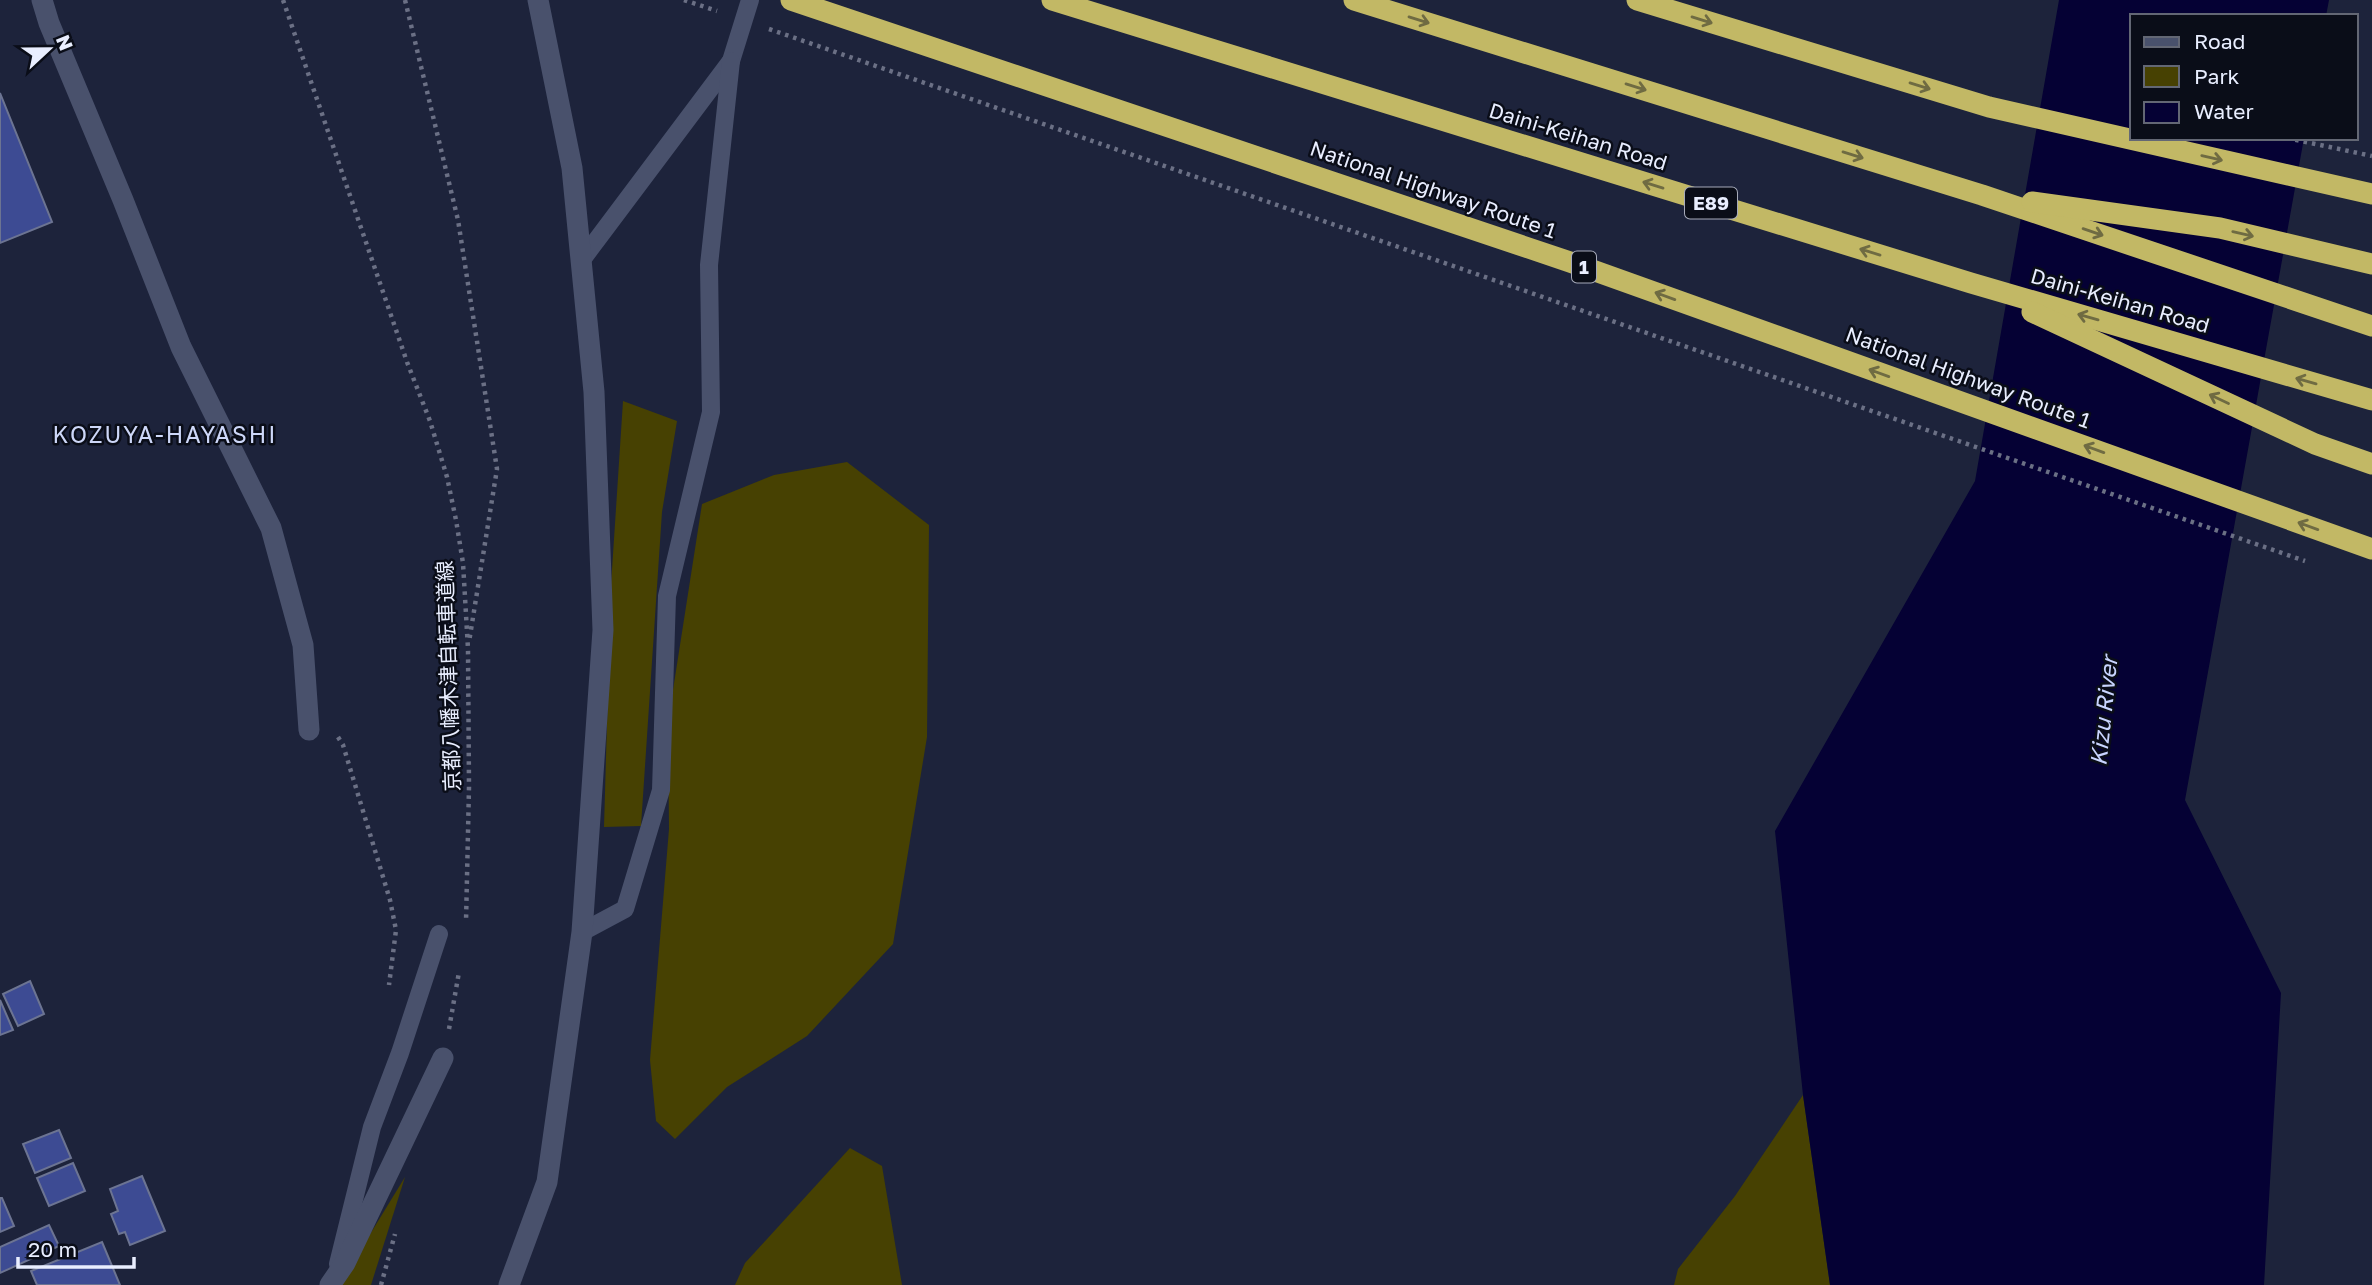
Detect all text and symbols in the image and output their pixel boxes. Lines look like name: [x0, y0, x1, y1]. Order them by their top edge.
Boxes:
north arrow: [14, 14, 84, 84]
one-way arrow: [1408, 14, 1430, 27]
one-way arrow: [1691, 14, 1713, 27]
legend: [2130, 14, 2358, 140]
text: Road: [2194, 28, 2245, 54]
text: N: [52, 31, 79, 53]
text: Park: [2194, 63, 2240, 89]
one-way arrow: [1625, 81, 1647, 94]
one-way arrow: [1908, 81, 1930, 94]
street label: Daini-Keihan Road: [1486, 97, 1671, 176]
text: Water: [2194, 98, 2254, 124]
street label: National Highway Route 1: [1307, 135, 1560, 243]
one-way arrow: [1842, 150, 1864, 162]
one-way arrow: [2200, 151, 2223, 165]
one-way arrow: [1642, 178, 1664, 191]
road number: E89: [1685, 188, 1737, 218]
one-way arrow: [2082, 227, 2104, 240]
one-way arrow: [2231, 227, 2254, 241]
one-way arrow: [1860, 245, 1882, 257]
road number: 1: [1572, 252, 1596, 282]
street label: Daini-Keihan Road: [2028, 262, 2213, 338]
one-way arrow: [1655, 289, 1677, 301]
one-way arrow: [2077, 310, 2099, 323]
street label: National Highway Route 1: [1842, 321, 2094, 434]
one-way arrow: [1869, 366, 1891, 378]
one-way arrow: [2296, 374, 2318, 387]
one-way arrow: [2209, 392, 2230, 405]
district label: KOZUYA-HAYASHI: [53, 420, 277, 448]
one-way arrow: [2083, 442, 2105, 455]
one-way arrow: [2297, 519, 2319, 531]
street label: 京都八幡木津自転車道線: [431, 560, 465, 792]
water label: Kizu River: [2083, 652, 2123, 767]
scale bar: [18, 1226, 133, 1270]
text: 20 m: [28, 1236, 77, 1262]

